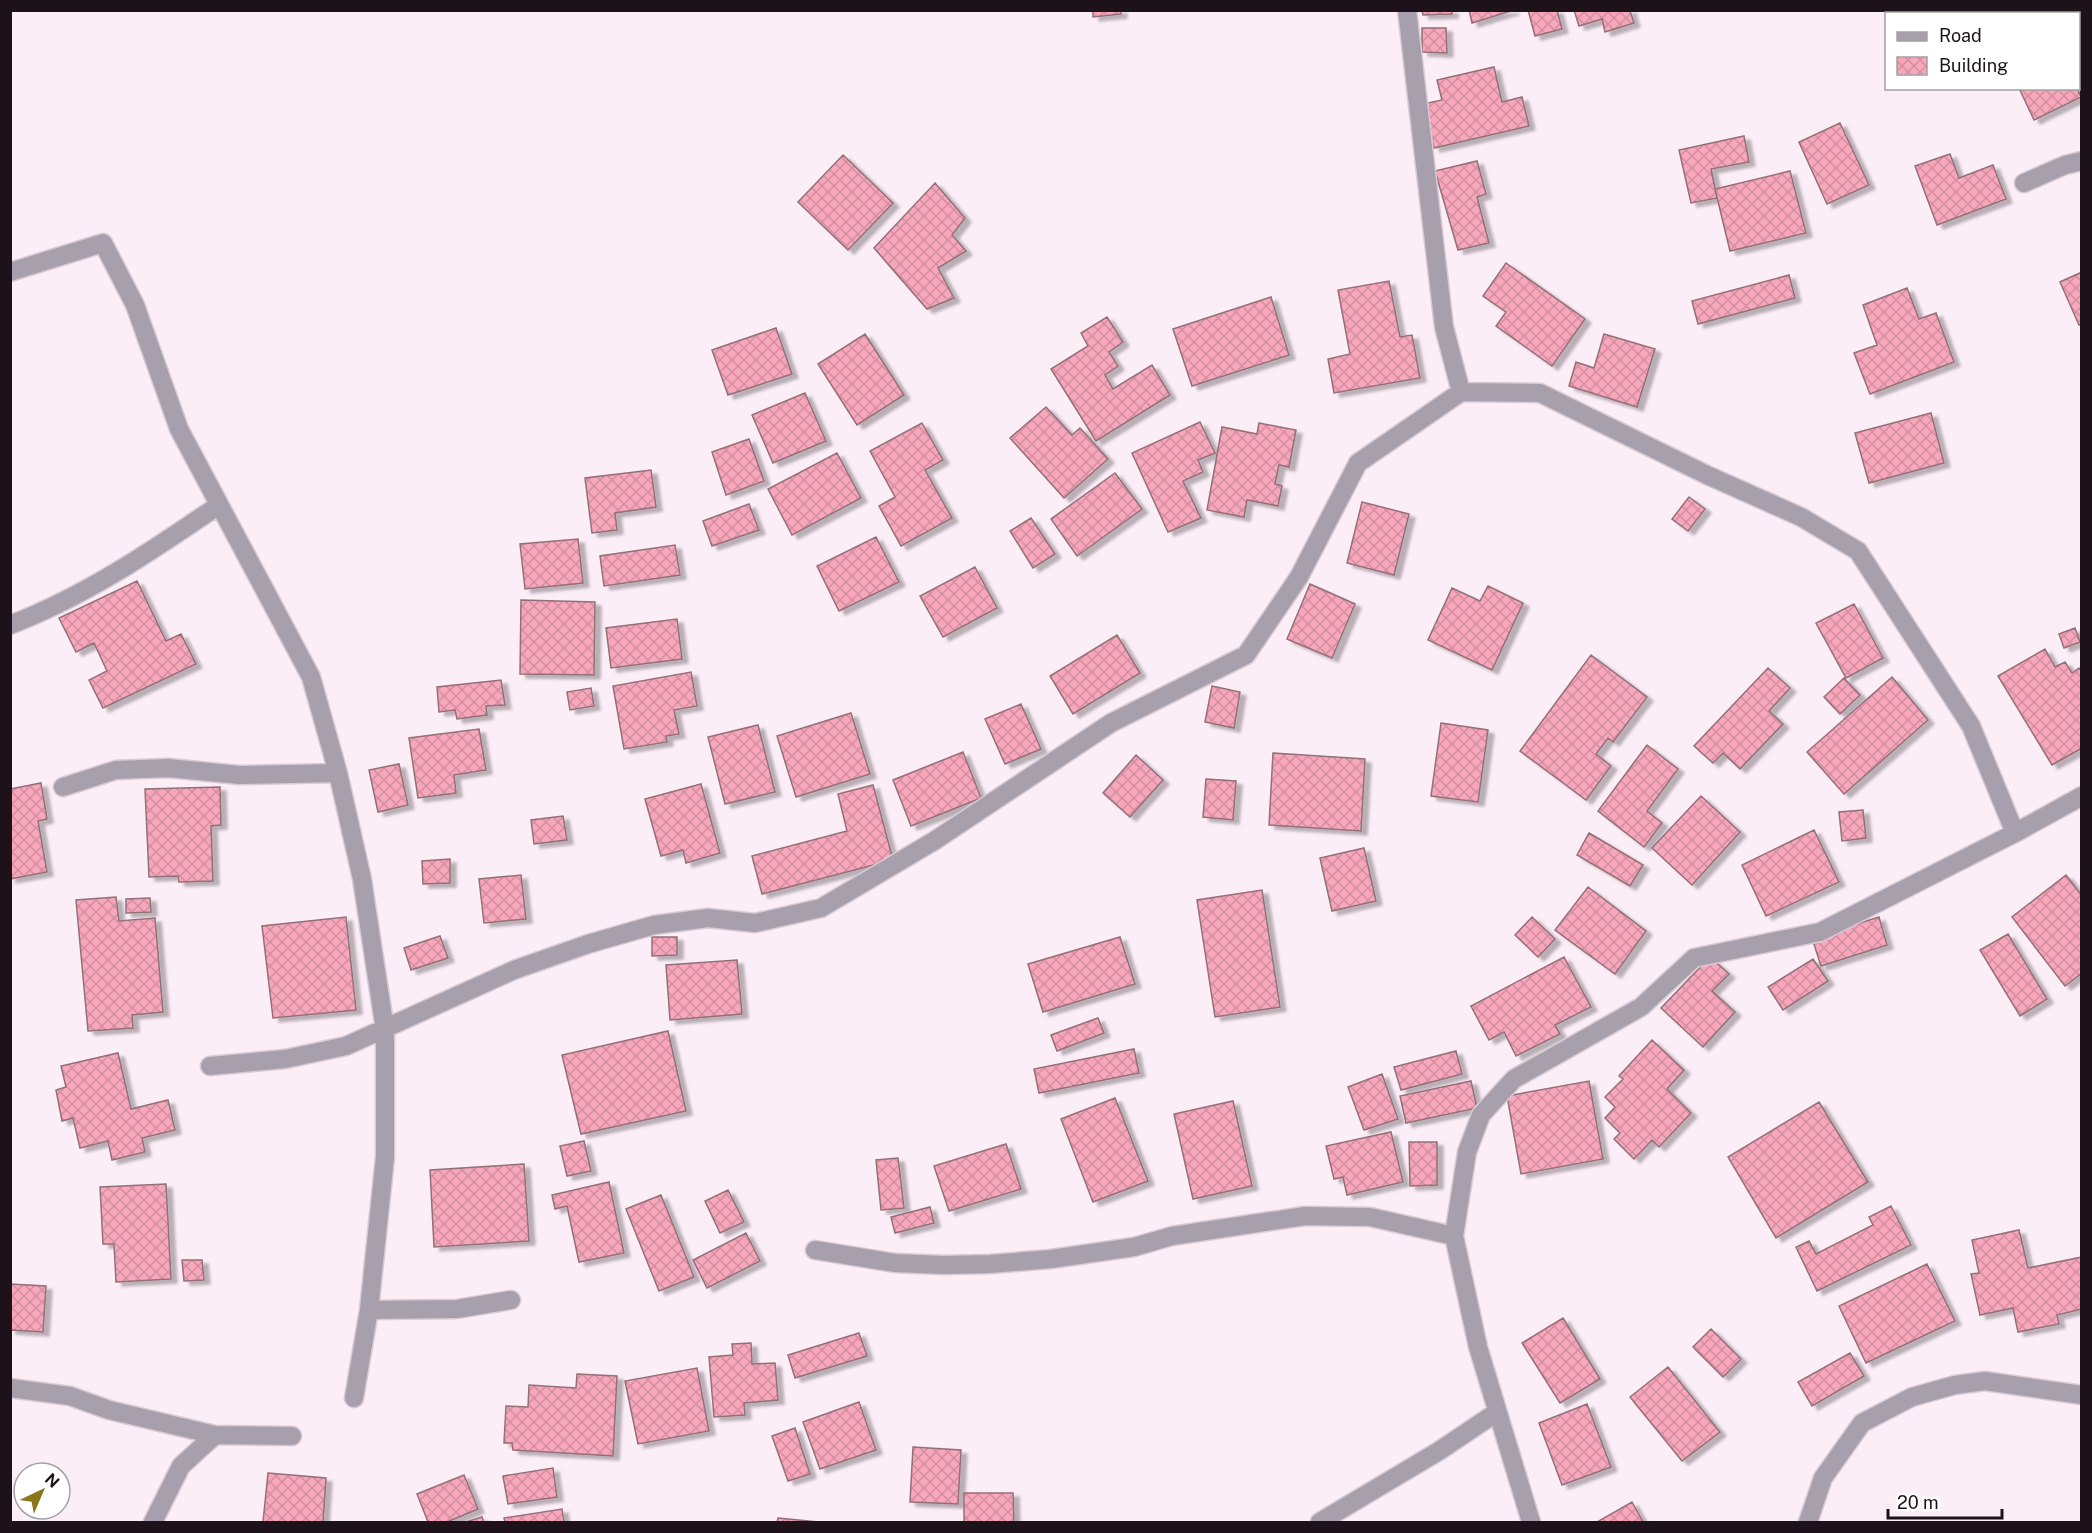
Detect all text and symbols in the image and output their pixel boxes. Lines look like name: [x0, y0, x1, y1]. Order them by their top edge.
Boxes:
legend: [1885, 12, 2080, 90]
text: Road: [1939, 25, 1982, 46]
text: Building: [1939, 55, 2008, 76]
north arrow: [12, 1461, 72, 1521]
text: N: [41, 1469, 63, 1492]
scale bar: [1888, 1482, 2002, 1520]
text: 20 m: [1897, 1492, 1939, 1513]

